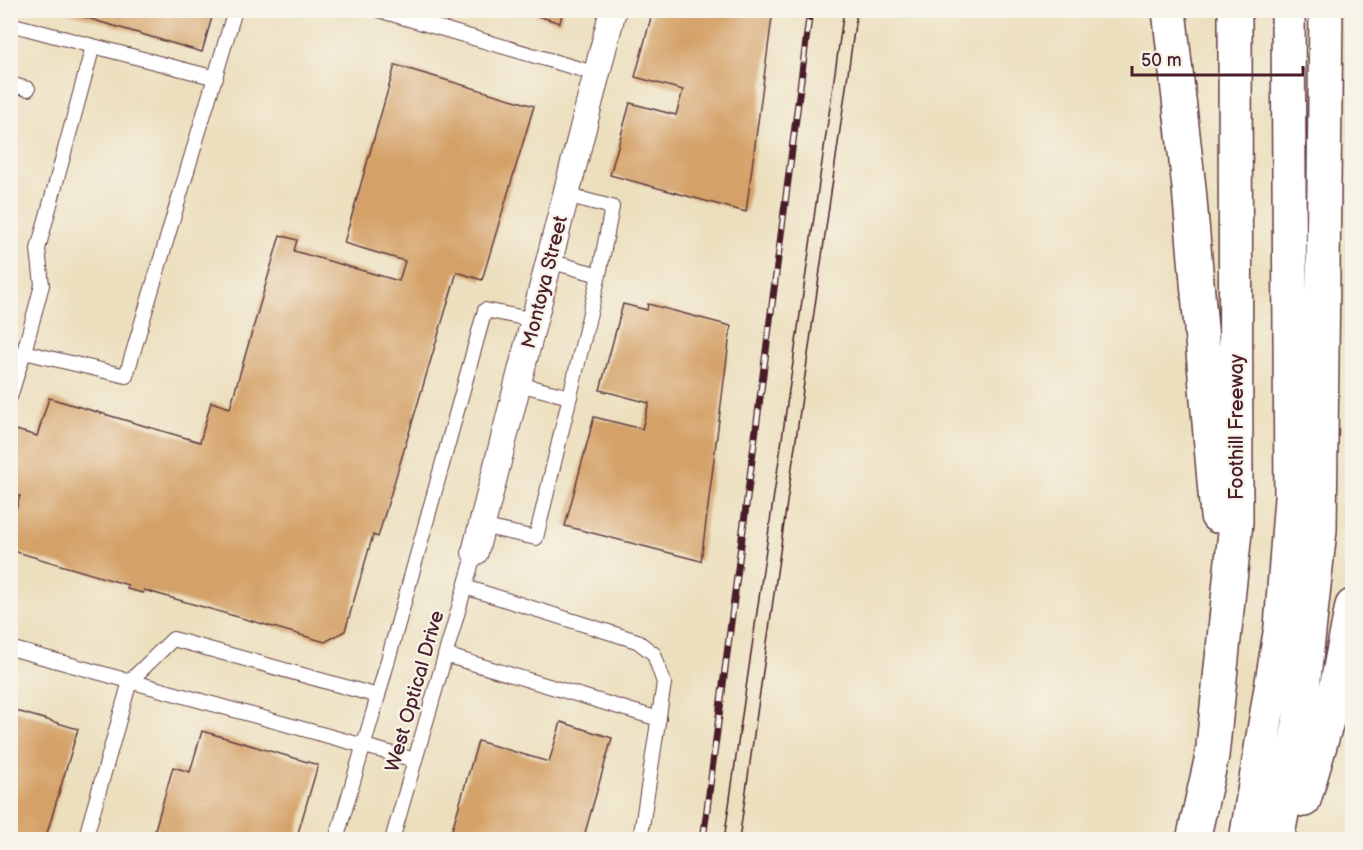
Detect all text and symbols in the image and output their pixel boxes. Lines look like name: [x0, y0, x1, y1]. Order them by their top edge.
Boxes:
scale bar: [1132, 39, 1303, 77]
text: 50 m: [1141, 50, 1182, 71]
street label: Montoya Street: [517, 213, 573, 351]
street label: Foothill Freeway: [1225, 354, 1249, 500]
street label: West Optical Drive: [380, 608, 450, 775]

